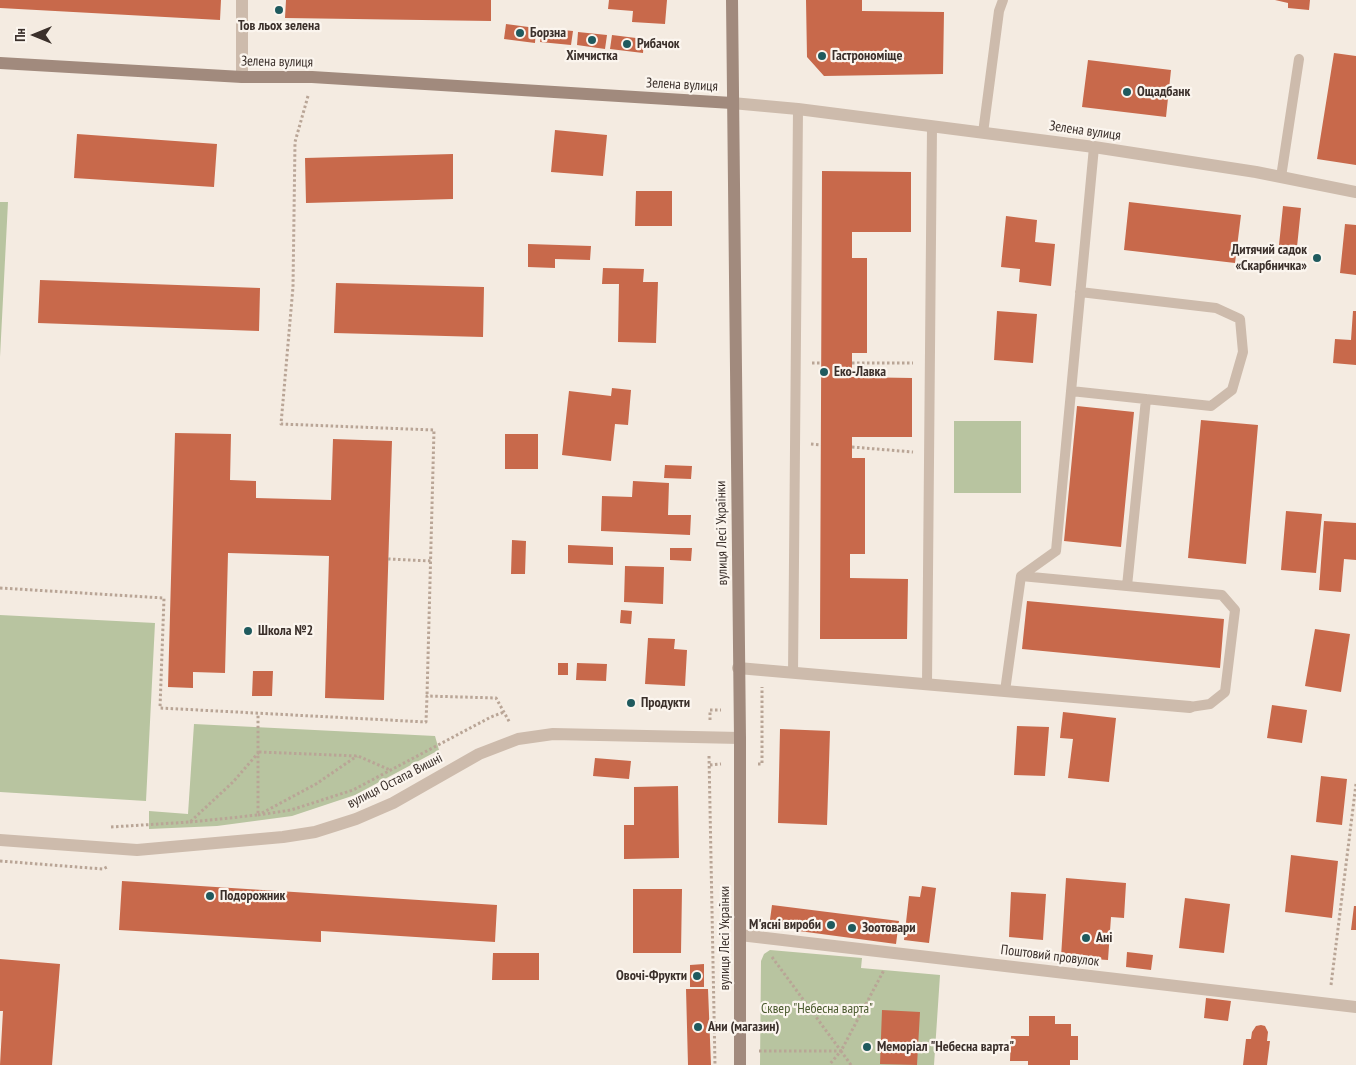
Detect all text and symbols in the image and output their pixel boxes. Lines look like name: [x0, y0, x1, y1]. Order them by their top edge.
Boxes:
marker: Тов льох зелена: [273, 4, 285, 16]
north arrow: [10, 10, 60, 60]
place label: Тов льох зелена: [238, 18, 320, 34]
place label: Борзна: [530, 25, 566, 41]
marker: Борзна: [514, 27, 526, 39]
text: Пн: [11, 28, 29, 42]
marker: Хімчистка: [586, 34, 598, 46]
place label: Рибачок: [637, 36, 680, 52]
marker: Рибачок: [621, 38, 633, 50]
place label: Хімчистка: [566, 48, 618, 64]
place label: Гастрономіще: [832, 48, 902, 64]
marker: Гастрономіще: [816, 50, 828, 62]
street label: Зелена вулиця: [241, 53, 313, 71]
street label: Зелена вулиця: [646, 75, 718, 95]
place label: Ощадбанк: [1137, 84, 1190, 100]
marker: Ощадбанк: [1121, 86, 1133, 98]
street label: Зелена вулиця: [1048, 118, 1122, 144]
place label: Дитячий садок «Скарбничка»: [1231, 242, 1307, 274]
marker: Дитячий садок «Скарбничка»: [1311, 252, 1323, 264]
place label: Еко-Лавка: [834, 364, 886, 380]
marker: Еко-Лавка: [818, 366, 830, 378]
street label: вулиця Лесі Українки: [713, 481, 731, 585]
place label: Школа №2: [258, 623, 313, 639]
marker: Школа №2: [242, 625, 254, 637]
place label: Продукти: [641, 695, 690, 711]
marker: Продукти: [625, 697, 637, 709]
street label: вулиця Остапа Вишні: [345, 750, 445, 812]
street label: вулиця Лесі Українки: [717, 886, 733, 990]
place label: Подорожник: [220, 888, 285, 904]
marker: Подорожник: [204, 890, 216, 902]
place label: М'ясні вироби: [749, 917, 821, 933]
marker: М'ясні вироби: [825, 919, 837, 931]
place label: Зоотовари: [862, 920, 916, 936]
marker: Зоотовари: [846, 922, 858, 934]
place label: Ані: [1096, 930, 1112, 946]
marker: Ані: [1080, 932, 1092, 944]
street label: Поштовий провулок: [1000, 942, 1100, 970]
place label: Овочі-Фрукти: [616, 968, 687, 984]
marker: Овочі-Фрукти: [691, 970, 703, 982]
park label: Сквер "Небесна варта": [761, 1001, 873, 1017]
place label: Ани (магазин): [708, 1019, 779, 1035]
marker: Ани (магазин): [692, 1021, 704, 1033]
place label: Меморіал "Небесна варта": [877, 1039, 1014, 1055]
marker: Меморіал "Небесна варта": [861, 1041, 873, 1053]

